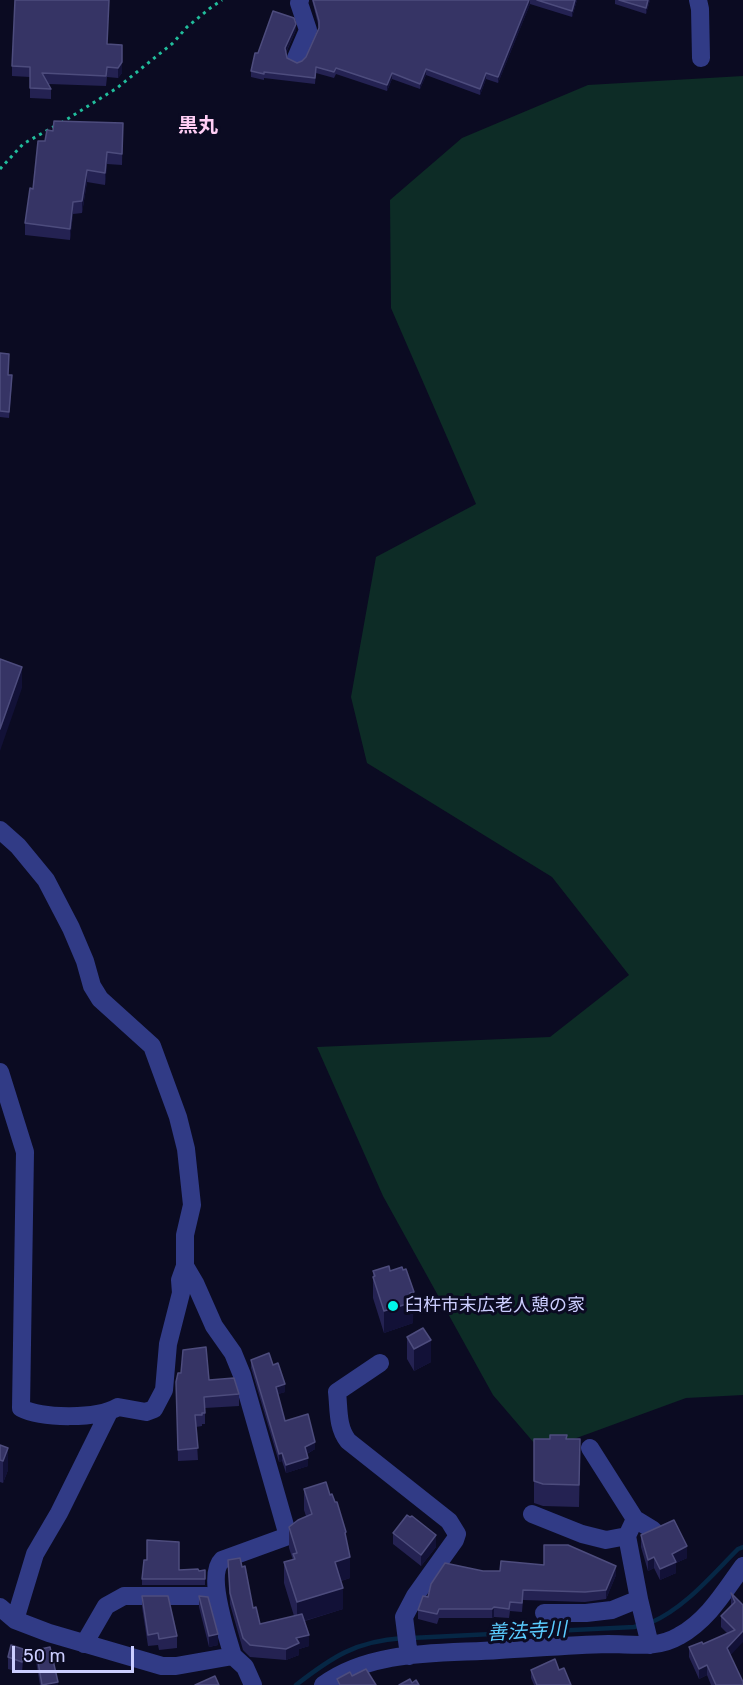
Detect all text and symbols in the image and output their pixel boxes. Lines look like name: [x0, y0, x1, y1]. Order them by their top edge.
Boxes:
district label: 黒丸: [178, 114, 218, 138]
place label: 臼杵市末広老人憩の家: [405, 1295, 585, 1317]
marker: 臼杵市末広老人憩の家: [386, 1299, 400, 1313]
water label: 善法寺川: [486, 1618, 568, 1646]
scale bar: [15, 1634, 136, 1672]
text: 50 m: [23, 1645, 66, 1667]

